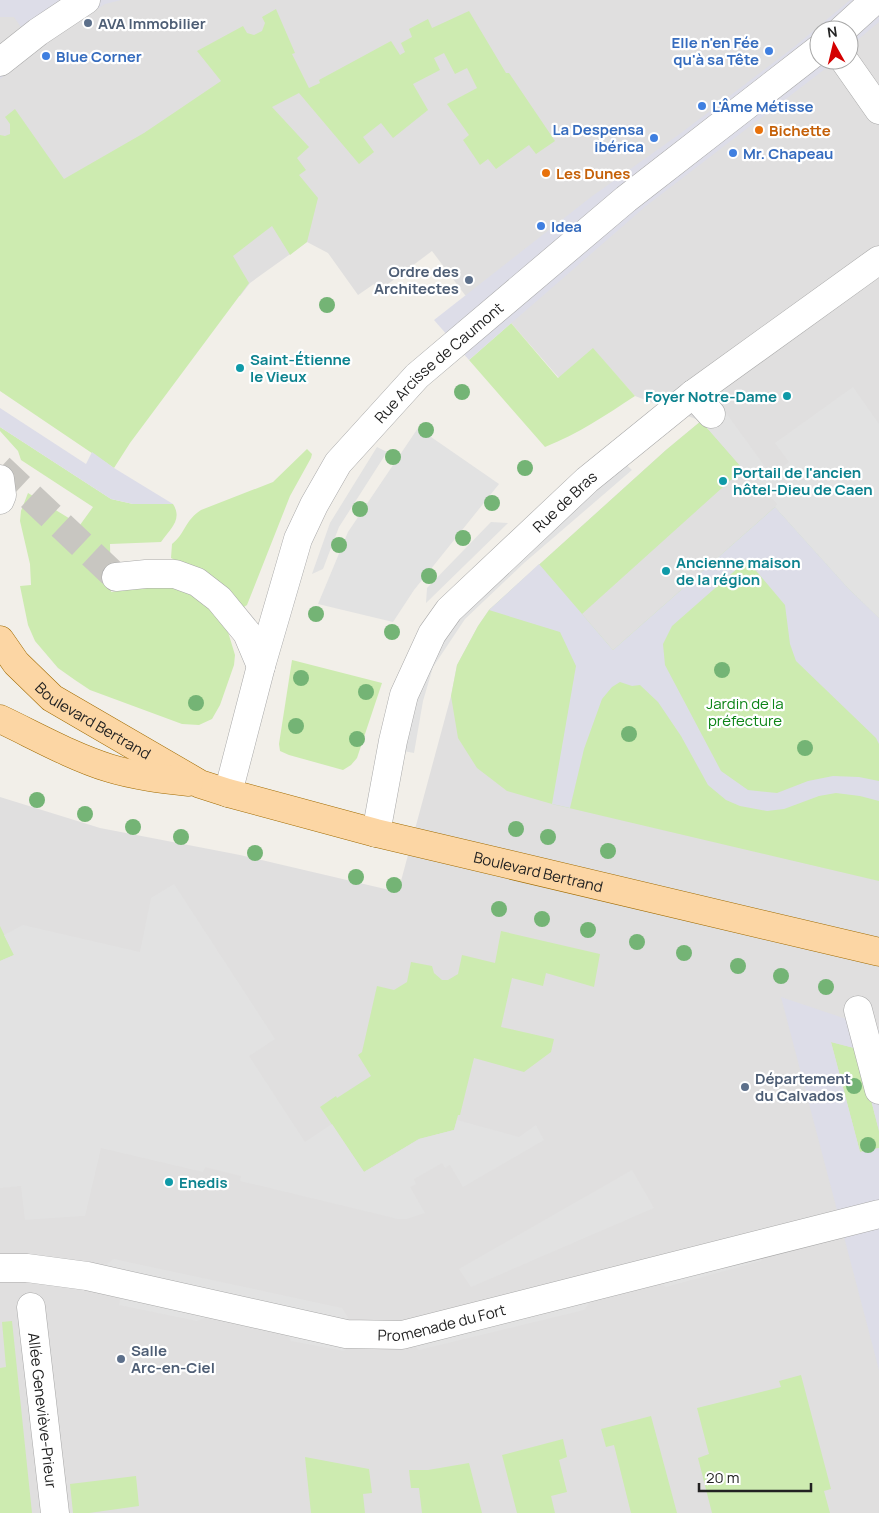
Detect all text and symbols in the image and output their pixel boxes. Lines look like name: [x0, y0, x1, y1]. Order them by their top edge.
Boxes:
place label: AVA Immobilier: [98, 13, 206, 34]
marker: AVA Immobilier: [82, 17, 94, 29]
north arrow: [809, 20, 859, 70]
text: N: [826, 22, 838, 42]
place label: Elle n'en Fée qu'à sa Tête: [672, 32, 759, 70]
marker: Elle n'en Fée qu'à sa Tête: [763, 45, 775, 57]
place label: Blue Corner: [56, 46, 142, 67]
marker: Blue Corner: [40, 50, 52, 62]
place label: L'Âme Métisse: [712, 96, 814, 117]
marker: L'Âme Métisse: [696, 100, 708, 112]
place label: La Despensa ibérica: [553, 119, 644, 157]
place label: Bichette: [769, 120, 831, 141]
marker: Bichette: [753, 124, 765, 136]
marker: La Despensa ibérica: [648, 132, 660, 144]
place label: Mr. Chapeau: [743, 143, 833, 164]
marker: Mr. Chapeau: [727, 147, 739, 159]
place label: Les Dunes: [556, 163, 630, 184]
marker: Les Dunes: [540, 167, 552, 179]
place label: Idea: [551, 216, 582, 237]
marker: Idea: [535, 220, 547, 232]
place label: Ordre des Architectes: [374, 261, 459, 299]
marker: Ordre des Architectes: [463, 274, 475, 286]
street label: Rue Arcisse de Caumont: [369, 297, 507, 427]
place label: Saint-Étienne le Vieux: [250, 349, 351, 387]
marker: Saint-Étienne le Vieux: [234, 362, 246, 374]
place label: Foyer Notre-Dame: [645, 386, 777, 407]
marker: Foyer Notre-Dame: [781, 390, 793, 402]
place label: Portail de l'ancien hôtel-Dieu de Caen: [733, 462, 873, 500]
street label: Rue de Bras: [528, 466, 601, 537]
marker: Portail de l'ancien hôtel-Dieu de Caen: [717, 475, 729, 487]
place label: Ancienne maison de la région: [676, 552, 801, 590]
marker: Ancienne maison de la région: [660, 565, 672, 577]
street label: Boulevard Bertrand: [31, 677, 155, 764]
park label: Jardin de la préfecture: [706, 693, 784, 731]
street label: Boulevard Bertrand: [472, 846, 605, 897]
place label: Département du Calvados: [755, 1068, 851, 1106]
marker: Département du Calvados: [739, 1081, 751, 1093]
place label: Enedis: [179, 1172, 228, 1193]
marker: Enedis: [163, 1176, 175, 1188]
street label: Promenade du Fort: [377, 1299, 508, 1345]
street label: Allée Geneviève-Prieur: [24, 1331, 63, 1490]
place label: Salle Arc-en-Ciel: [131, 1340, 215, 1378]
marker: Salle Arc-en-Ciel: [115, 1353, 127, 1365]
scale bar: [699, 1460, 812, 1492]
text: 20 m: [706, 1467, 739, 1488]

